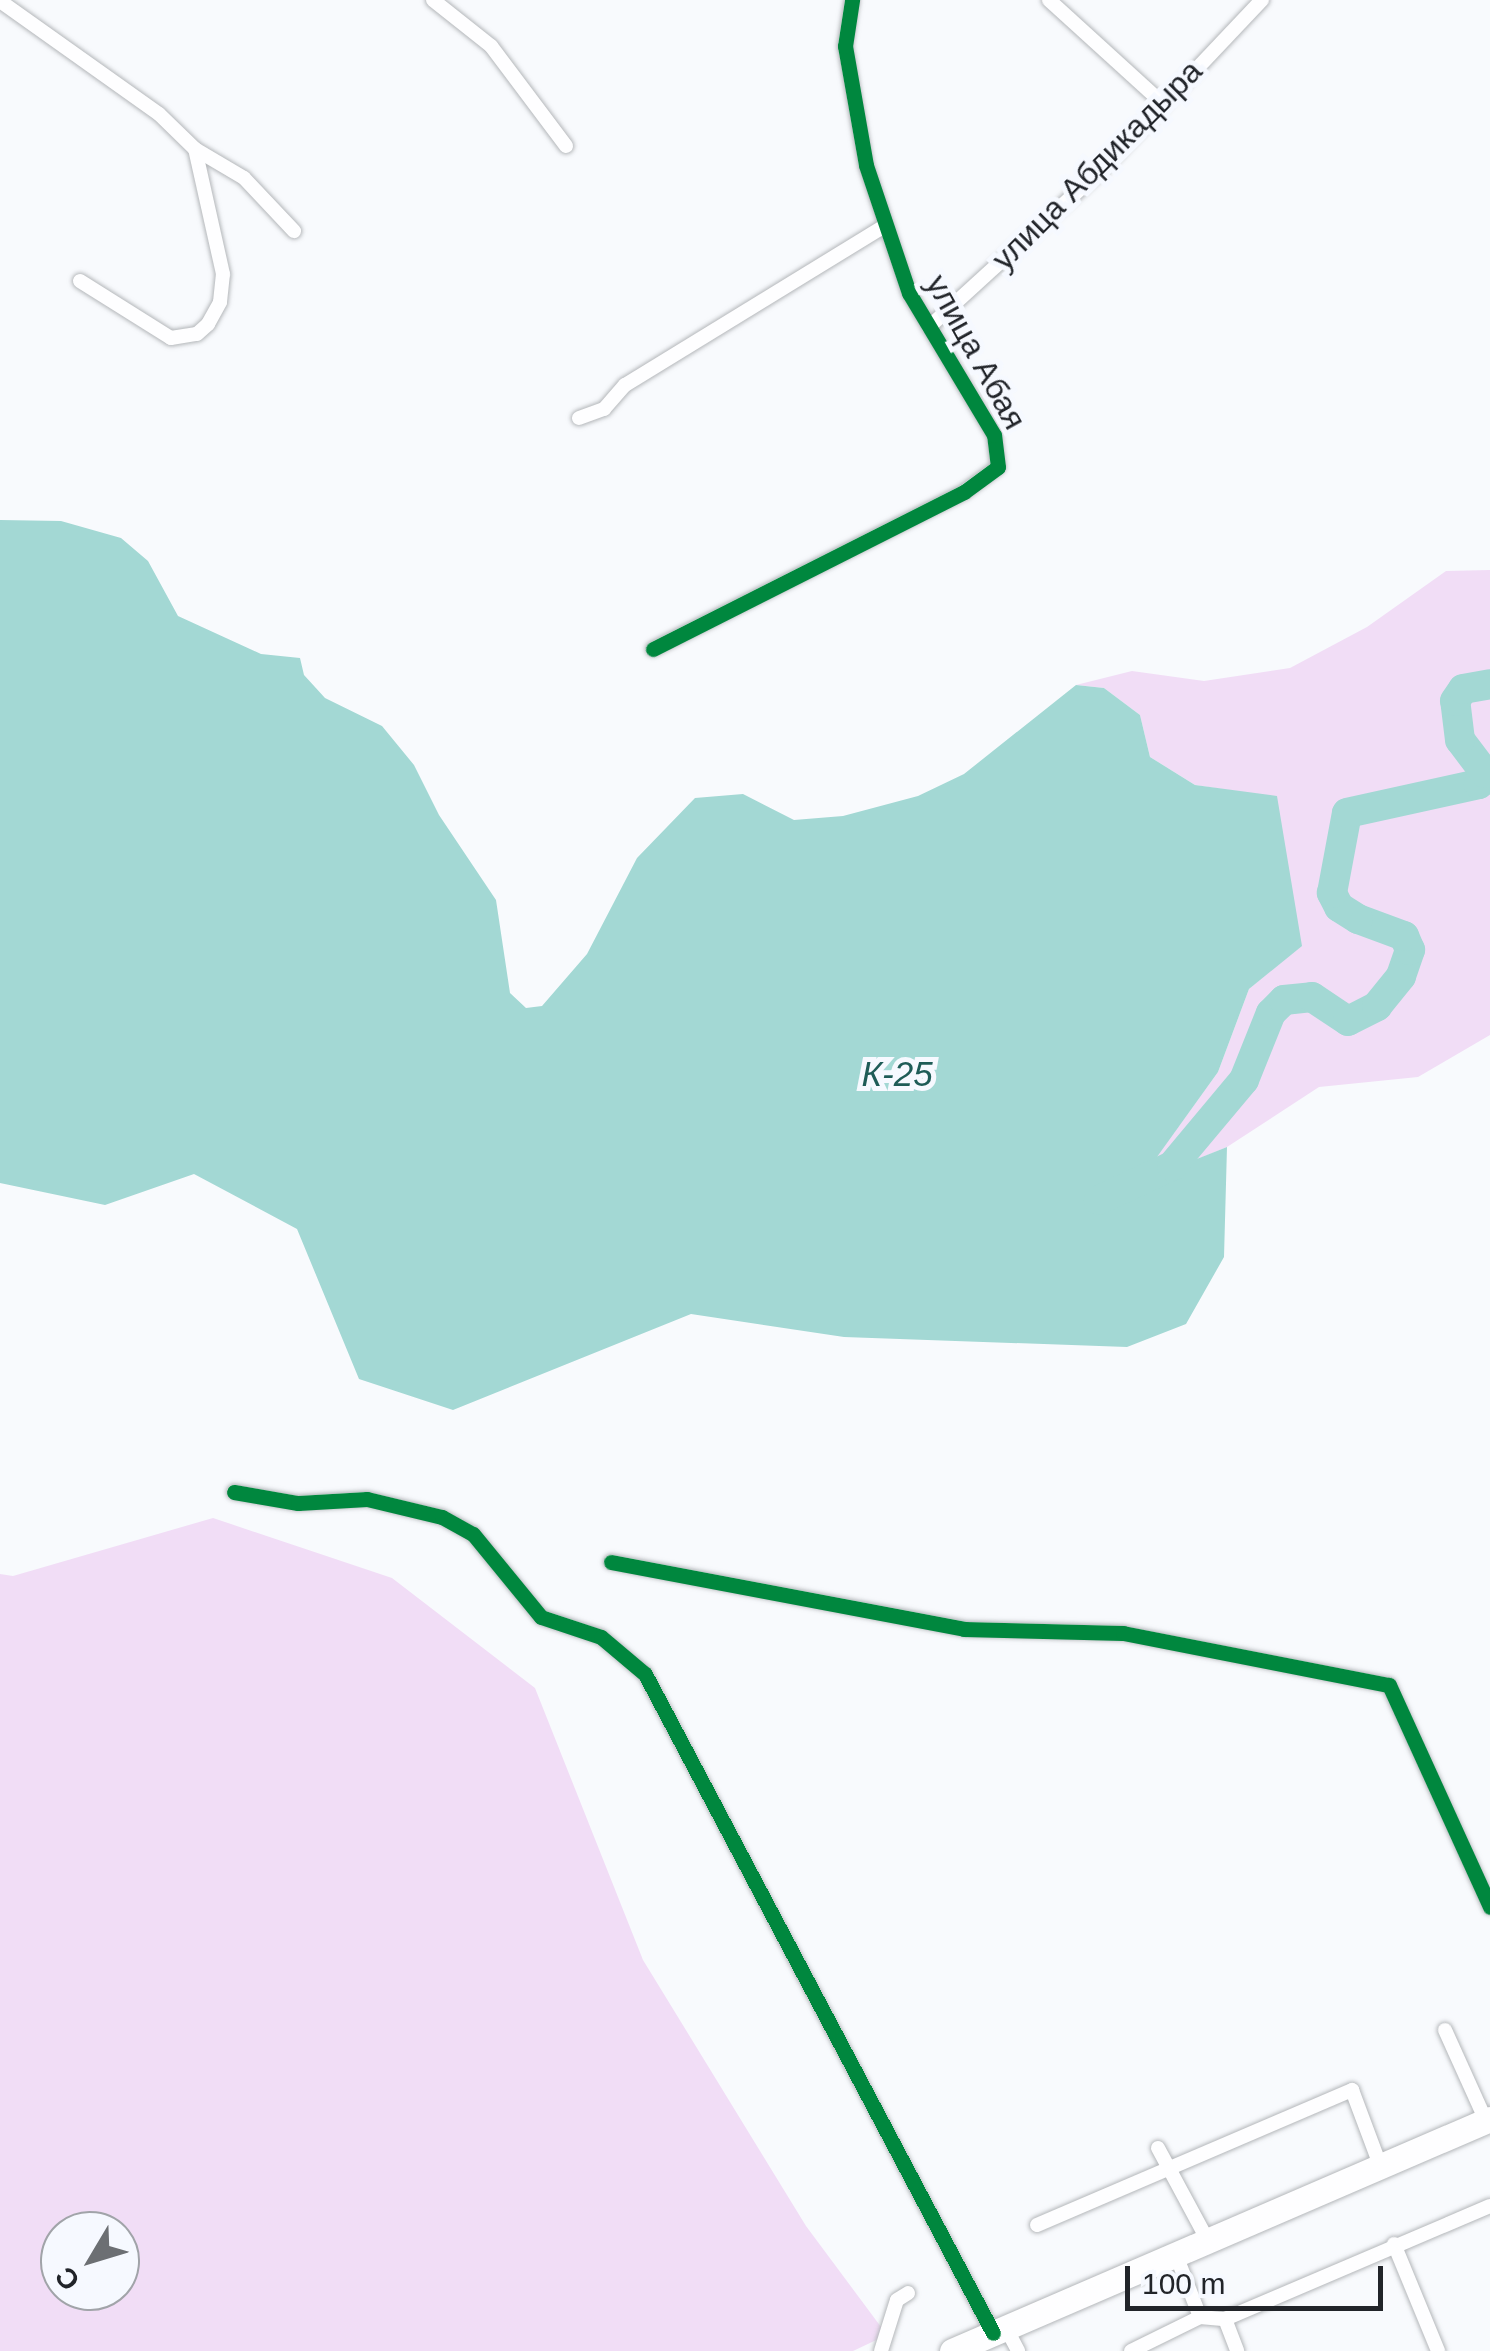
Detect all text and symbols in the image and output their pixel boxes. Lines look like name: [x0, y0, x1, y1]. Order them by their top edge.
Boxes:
street label: улица Абдикадыра: [984, 52, 1210, 278]
street label: улица Абая: [918, 268, 1034, 436]
water label: К-25: [861, 1053, 933, 1095]
north arrow: [40, 2211, 140, 2311]
scale bar: [1130, 2246, 1388, 2308]
text: С: [49, 2261, 86, 2296]
text: 100 m: [1142, 2267, 1225, 2300]

